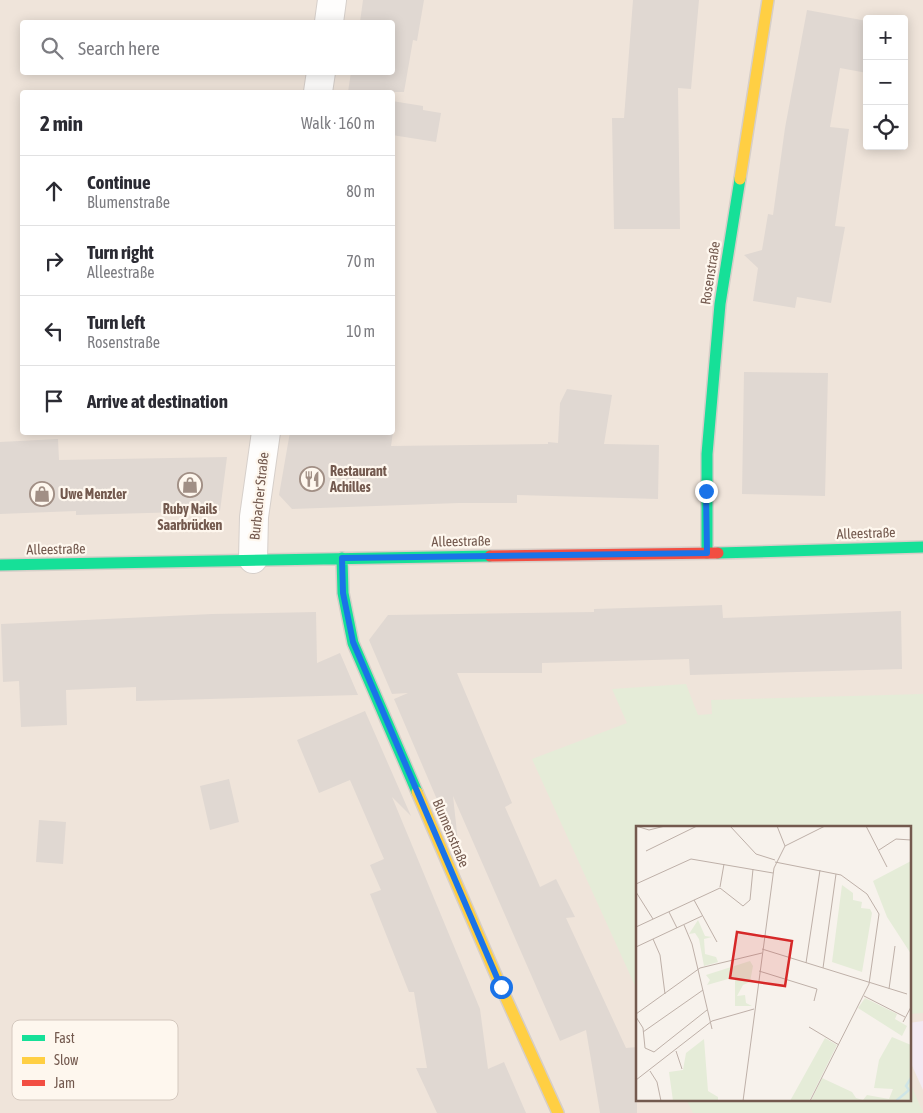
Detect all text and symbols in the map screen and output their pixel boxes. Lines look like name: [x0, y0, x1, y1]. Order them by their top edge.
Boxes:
map controls: [863, 15, 908, 150]
button: +: [863, 15, 908, 60]
search box: [20, 20, 395, 75]
icon: search: [38, 34, 66, 62]
text: Search here: [78, 37, 160, 59]
button: −: [863, 60, 908, 105]
button: locate: [863, 105, 908, 150]
text: 2 min: [40, 111, 83, 135]
text: Walk · 160 m: [301, 114, 375, 132]
text: Continue: [87, 171, 151, 193]
icon: ahead: [40, 177, 68, 205]
text: 80 m: [346, 182, 375, 200]
text: Blumenstraße: [87, 193, 170, 211]
street label: Rosenstraße: [697, 240, 723, 306]
text: Turn right: [87, 241, 154, 263]
icon: right: [40, 247, 68, 275]
text: 70 m: [346, 252, 375, 270]
text: Alleestraße: [87, 263, 155, 281]
text: Turn left: [87, 311, 145, 333]
icon: left: [40, 317, 68, 345]
text: 10 m: [346, 322, 375, 340]
text: Rosenstraße: [87, 333, 160, 351]
icon: arrive: [40, 387, 68, 415]
text: Arrive at destination: [87, 390, 228, 412]
street label: Burbacher Straße: [246, 451, 272, 541]
place label: Restaurant Achilles: [329, 463, 387, 495]
restaurant icon: Restaurant Achilles: [299, 466, 325, 492]
shop icon: Ruby Nails Saarbrücken: [177, 472, 203, 498]
route end: [695, 480, 718, 503]
shop icon: Uwe Menzler: [29, 481, 55, 507]
place label: Uwe Menzler: [60, 486, 127, 502]
place label: Ruby Nails Saarbrücken: [158, 501, 223, 533]
street label: Alleestraße: [836, 524, 896, 542]
street label: Alleestraße: [431, 532, 491, 550]
street label: Alleestraße: [26, 540, 86, 558]
street label: Blumenstraße: [429, 796, 473, 870]
inset map: [636, 826, 910, 1100]
route start: [490, 976, 513, 999]
legend: [12, 1020, 178, 1100]
text: Fast: [54, 1030, 75, 1046]
text: Slow: [54, 1052, 79, 1068]
text: Jam: [54, 1075, 75, 1091]

